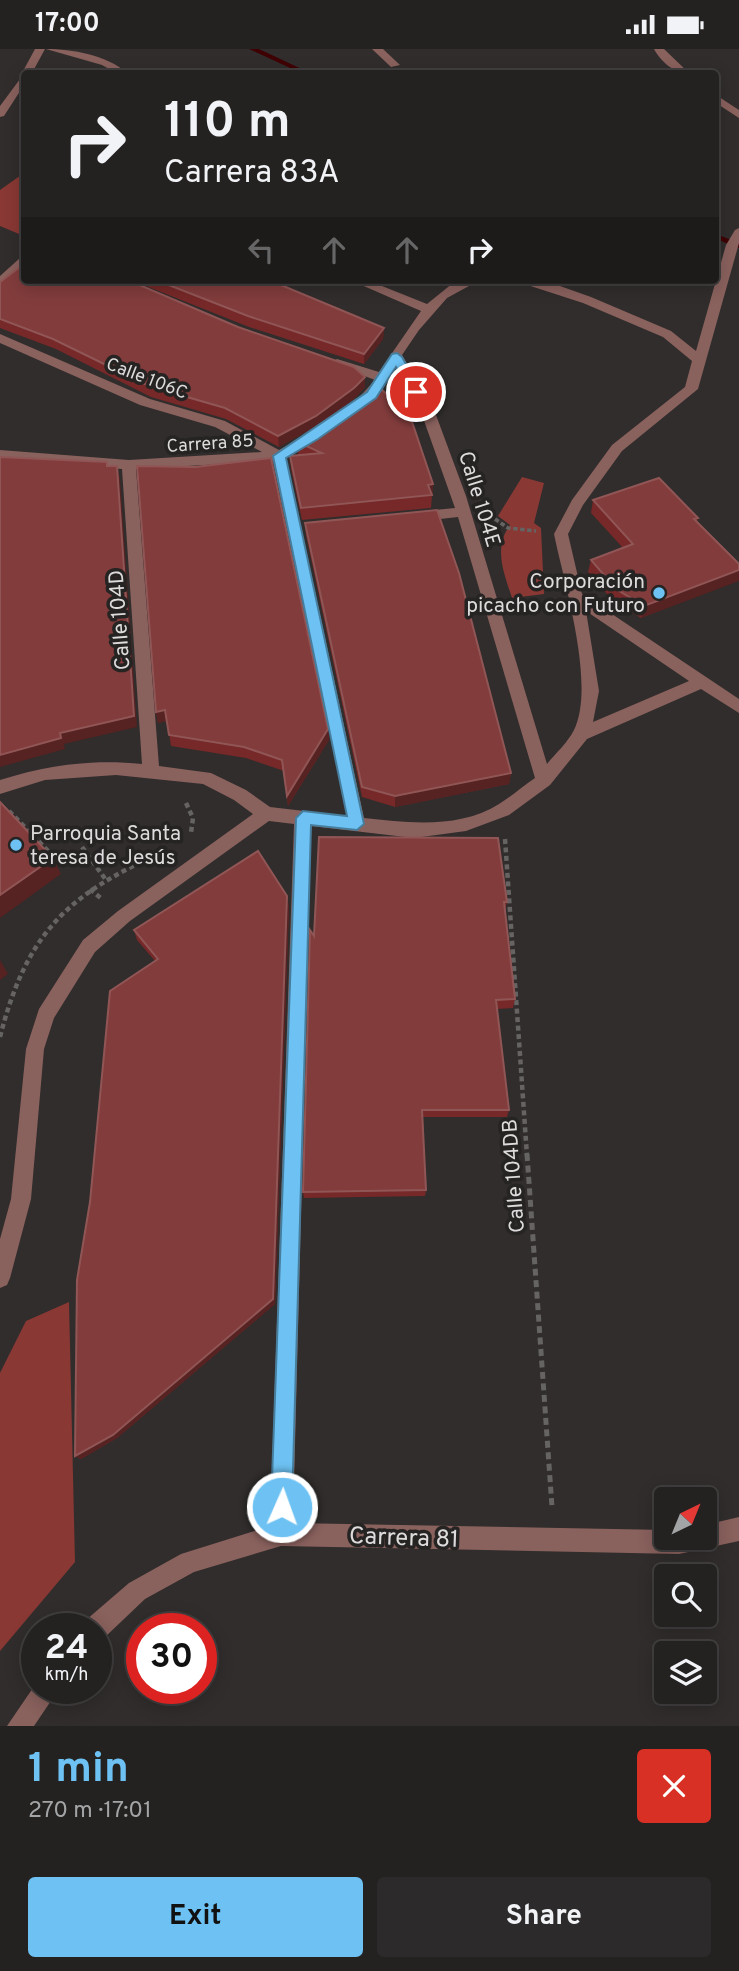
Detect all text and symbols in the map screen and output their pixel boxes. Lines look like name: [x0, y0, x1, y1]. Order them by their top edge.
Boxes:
text: 17:00: [35, 8, 100, 41]
text: 110 m: [164, 93, 291, 155]
icon: right: [49, 98, 140, 189]
text: Carrera 83A: [164, 154, 340, 194]
icon: left: [242, 231, 280, 269]
icon: ahead: [315, 231, 353, 269]
icon: ahead: [388, 231, 426, 269]
icon: right: [461, 231, 499, 269]
street label: Calle 106C: [103, 353, 190, 405]
pin: [386, 362, 446, 422]
icon: arrive: [397, 373, 435, 411]
street label: Carrera 85: [166, 430, 254, 459]
street label: Calle 104E: [451, 448, 506, 551]
street label: Calle 104D: [104, 569, 137, 671]
place label: Corporación picacho con Futuro: [466, 569, 645, 620]
marker: Corporación picacho con Futuro: [651, 585, 667, 601]
place label: Parroquia Santa teresa de Jesús: [30, 821, 181, 872]
marker: Parroquia Santa teresa de Jesús: [8, 837, 24, 853]
street label: Calle 104DB: [497, 1118, 532, 1234]
position arrow: [245, 1470, 319, 1544]
north arrow: [654, 1487, 718, 1551]
map controls: [654, 1487, 717, 1704]
street label: Carrera 81: [348, 1522, 460, 1556]
button: search: [654, 1564, 717, 1627]
speed limit sign: 30: [126, 1613, 217, 1704]
text: 24: [45, 1627, 88, 1671]
button: layers: [654, 1641, 717, 1704]
text: km/h: [45, 1664, 88, 1687]
text: 1 min: [28, 1744, 129, 1797]
button: close: [637, 1749, 711, 1823]
text: 270 m · 17:01: [28, 1797, 152, 1826]
button: Exit: [28, 1877, 363, 1957]
button: Share: [377, 1877, 711, 1957]

